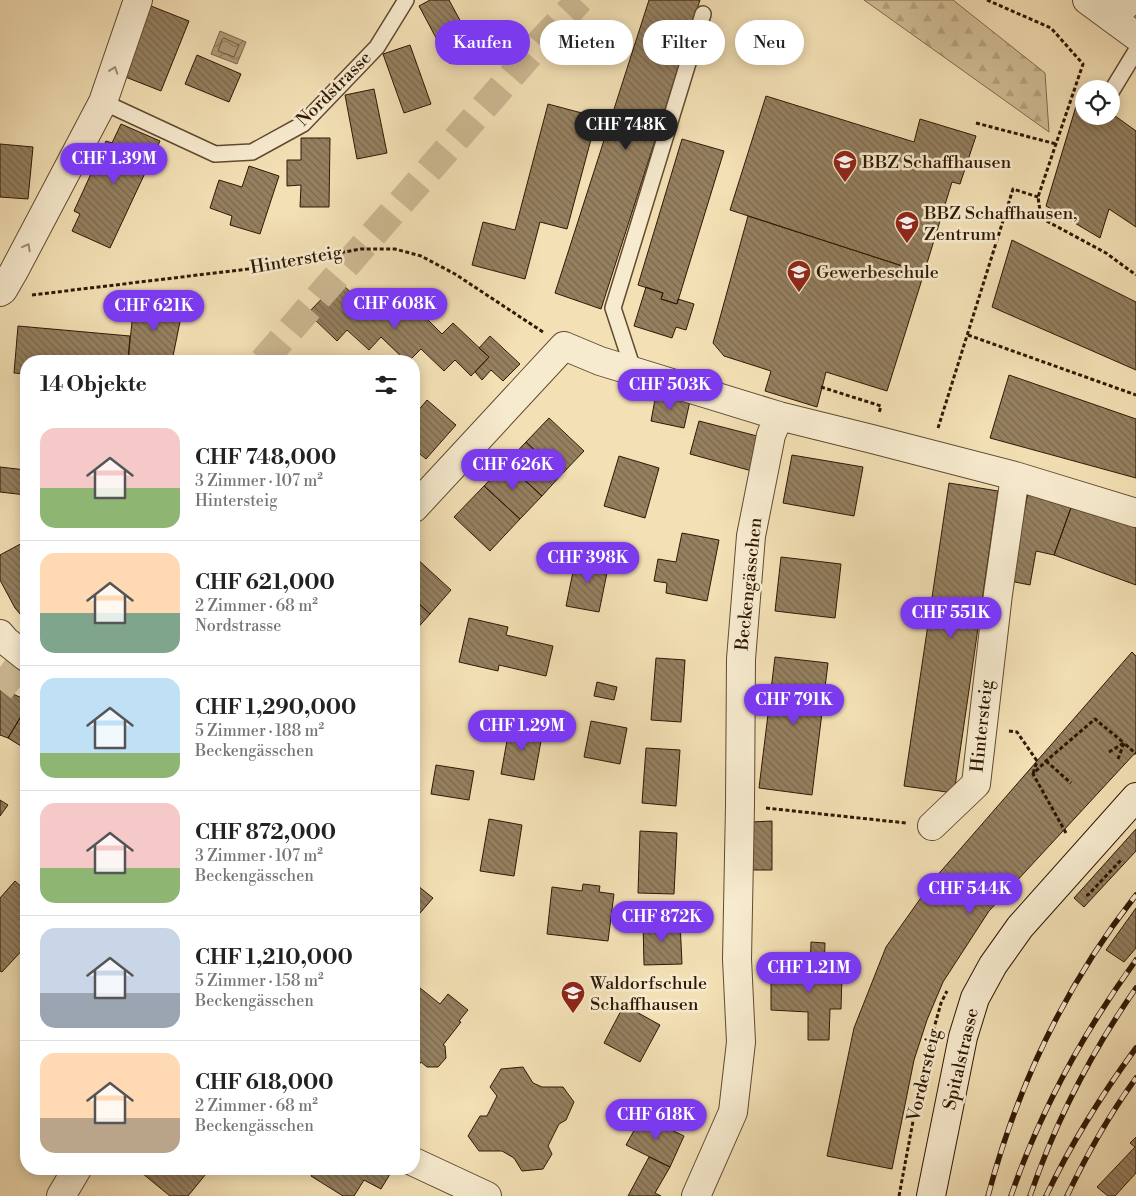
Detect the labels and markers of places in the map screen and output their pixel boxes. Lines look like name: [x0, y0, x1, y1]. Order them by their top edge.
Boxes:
pin: CHF 748K: [574, 108, 678, 151]
pin: CHF 1.39M: [57, 142, 171, 185]
school or university icon: BBZ Schaffhausen: [832, 149, 858, 183]
place label: BBZ Schaffhausen: [861, 151, 1012, 174]
place label: BBZ Schaffhausen, Zentrum: [923, 202, 1077, 246]
school or university icon: BBZ Schaffhausen, Zentrum: [894, 210, 920, 244]
school or university icon: Gewerbeschule: [786, 259, 812, 293]
place label: Gewerbeschule: [816, 261, 939, 284]
pin: CHF 608K: [343, 288, 447, 330]
pin: CHF 621K: [102, 290, 206, 332]
pin: CHF 503K: [618, 368, 722, 411]
pin: CHF 626K: [461, 448, 565, 491]
pin: CHF 398K: [536, 542, 640, 584]
pin: CHF 551K: [899, 596, 1003, 639]
pin: CHF 791K: [742, 684, 846, 726]
pin: CHF 1.29M: [465, 710, 579, 752]
pin: CHF 544K: [918, 872, 1022, 915]
pin: CHF 872K: [610, 900, 714, 943]
pin: CHF 1.21M: [752, 952, 866, 994]
place label: Waldorfschule Schaffhausen: [589, 972, 707, 1016]
school or university icon: Waldorfschule Schaffhausen: [560, 980, 586, 1014]
pin: CHF 618K: [604, 1098, 708, 1141]

